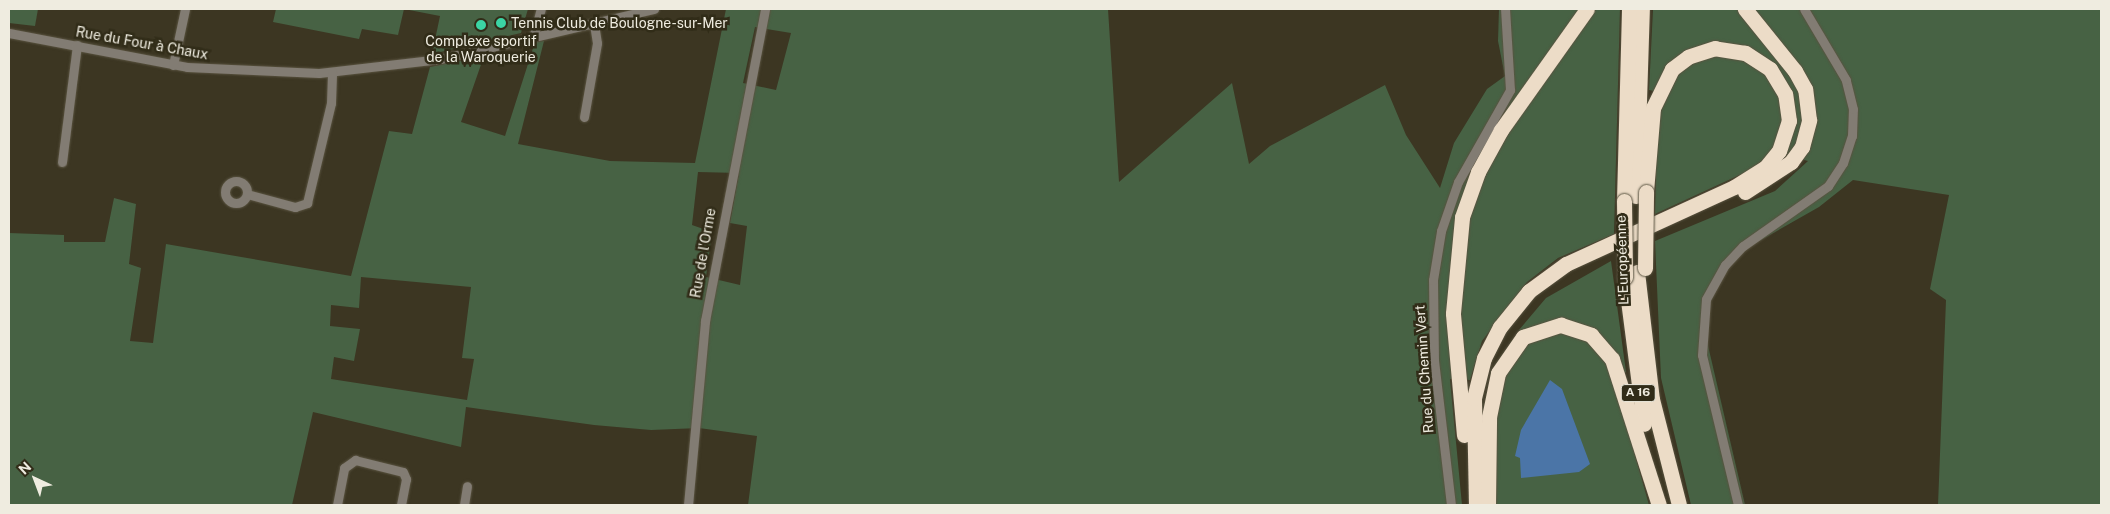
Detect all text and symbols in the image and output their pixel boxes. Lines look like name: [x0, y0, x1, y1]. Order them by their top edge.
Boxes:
place label: Tennis Club de Boulogne-sur-Mer: [511, 15, 728, 31]
marker: Tennis Club de Boulogne-sur-Mer: [495, 17, 507, 29]
marker: Complexe sportif de la Waroquerie: [475, 19, 487, 31]
street label: Rue du Four à Chaux: [74, 23, 210, 63]
place label: Complexe sportif de la Waroquerie: [425, 33, 537, 65]
street label: Rue de l'Orme: [687, 207, 719, 299]
street label: L'Européenne: [1612, 215, 1632, 305]
street label: Rue du Chemin Vert: [1411, 304, 1437, 434]
road number: A 16: [1620, 383, 1656, 402]
north arrow: [10, 454, 60, 504]
text: N: [15, 458, 34, 478]

